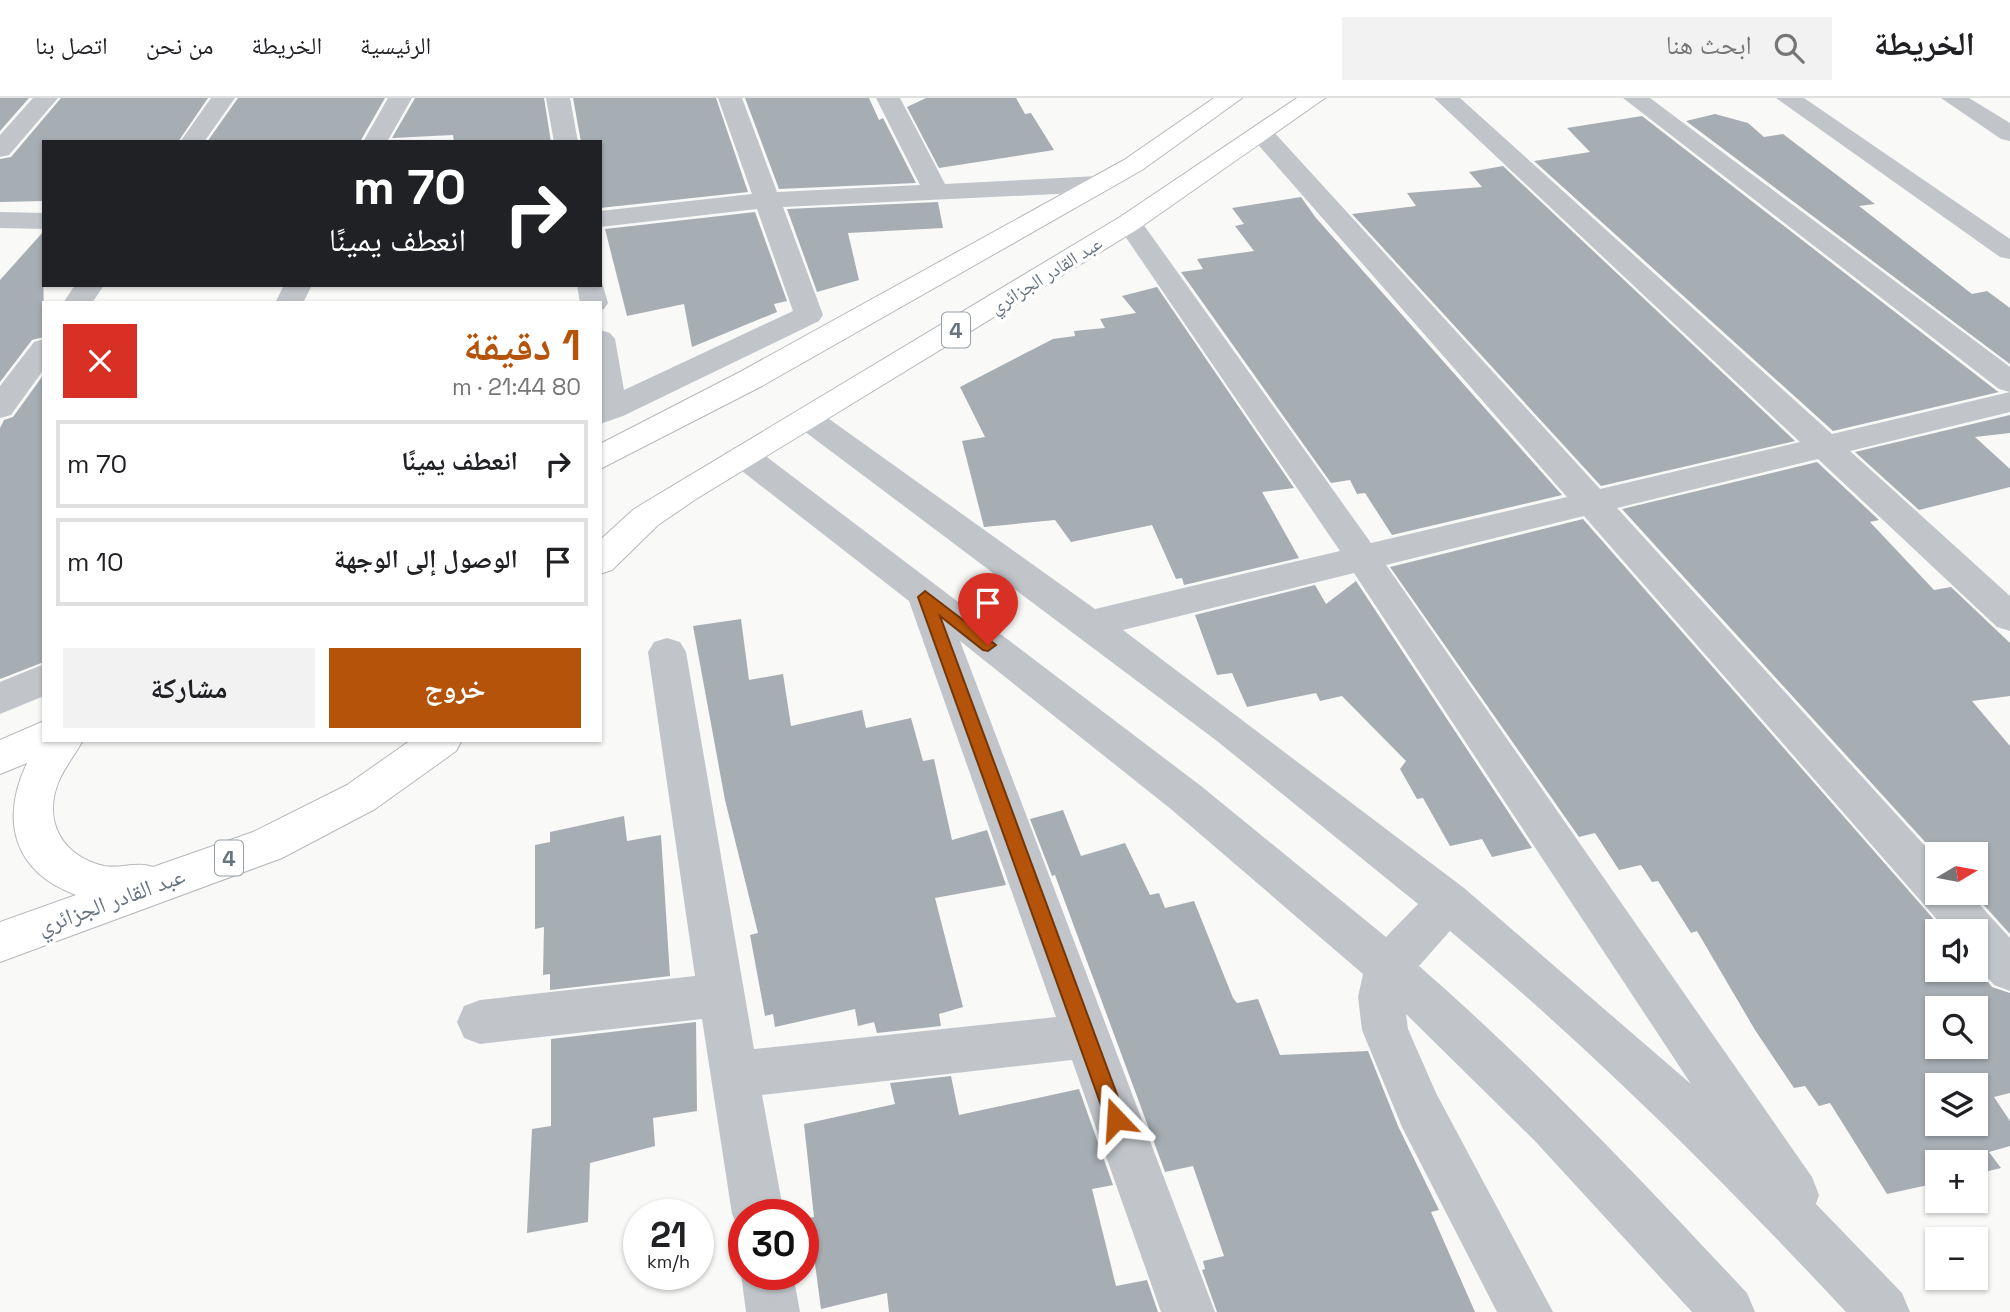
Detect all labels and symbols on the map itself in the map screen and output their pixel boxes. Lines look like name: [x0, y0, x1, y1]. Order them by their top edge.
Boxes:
street label: عبد القادر الجزائري: [985, 230, 1109, 322]
road number: 4: [942, 313, 970, 348]
pin: [958, 573, 1018, 645]
road number: 4: [215, 840, 243, 876]
north arrow: [1925, 842, 1988, 905]
street label: عبد القادر الجزائري: [33, 860, 191, 945]
position arrow: [1079, 1082, 1153, 1156]
speed limit sign: 30: [728, 1199, 819, 1290]

